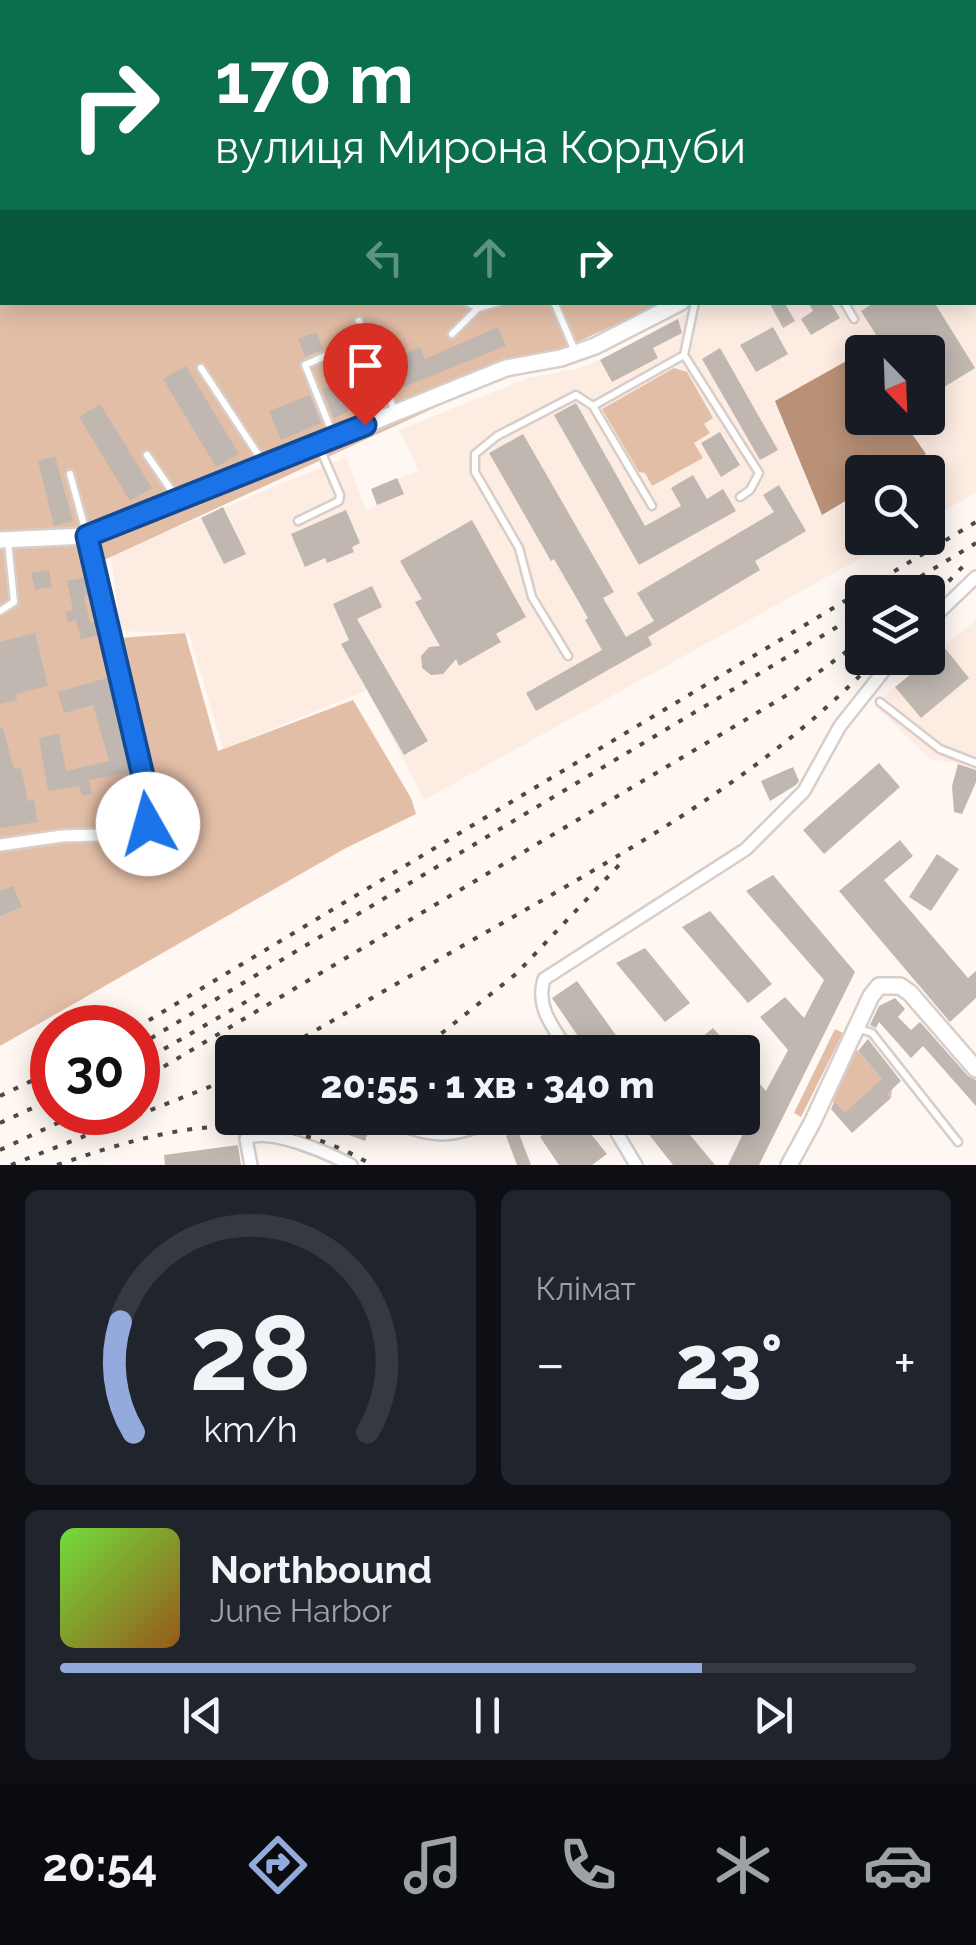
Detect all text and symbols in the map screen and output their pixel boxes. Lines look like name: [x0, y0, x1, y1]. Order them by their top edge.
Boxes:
text: 170 m: [215, 37, 414, 119]
icon: right: [50, 40, 180, 170]
text: вулиця Мирона Кордуби: [215, 121, 746, 174]
icon: left: [357, 230, 412, 285]
icon: ahead: [462, 230, 517, 285]
icon: right: [567, 230, 622, 285]
pin: [323, 323, 408, 426]
north arrow: [845, 335, 945, 435]
map controls: [845, 335, 945, 675]
icon: arrive: [338, 338, 393, 393]
button: search: [845, 455, 945, 555]
button: layers: [845, 575, 945, 675]
position arrow: [96, 772, 200, 876]
speed limit sign: 30: [30, 1005, 160, 1135]
text: 20:55 · 1 хв · 340 m: [320, 1062, 655, 1107]
text: Клімат: [536, 1270, 636, 1307]
text: 28: [190, 1292, 311, 1414]
text: 23°: [676, 1318, 783, 1407]
text: −: [536, 1331, 565, 1396]
text: +: [893, 1331, 916, 1396]
text: km/h: [203, 1408, 297, 1450]
text: Northbound: [210, 1547, 432, 1592]
text: June Harbor: [210, 1592, 392, 1629]
icon: previous: [175, 1688, 230, 1743]
icon: pause: [460, 1688, 515, 1743]
icon: next: [746, 1688, 801, 1743]
icon: directions: [243, 1830, 313, 1900]
icon: music: [398, 1830, 468, 1900]
icon: phone: [553, 1830, 623, 1900]
icon: climate: [708, 1830, 778, 1900]
icon: car: [863, 1830, 933, 1900]
text: 20:54: [43, 1839, 157, 1892]

